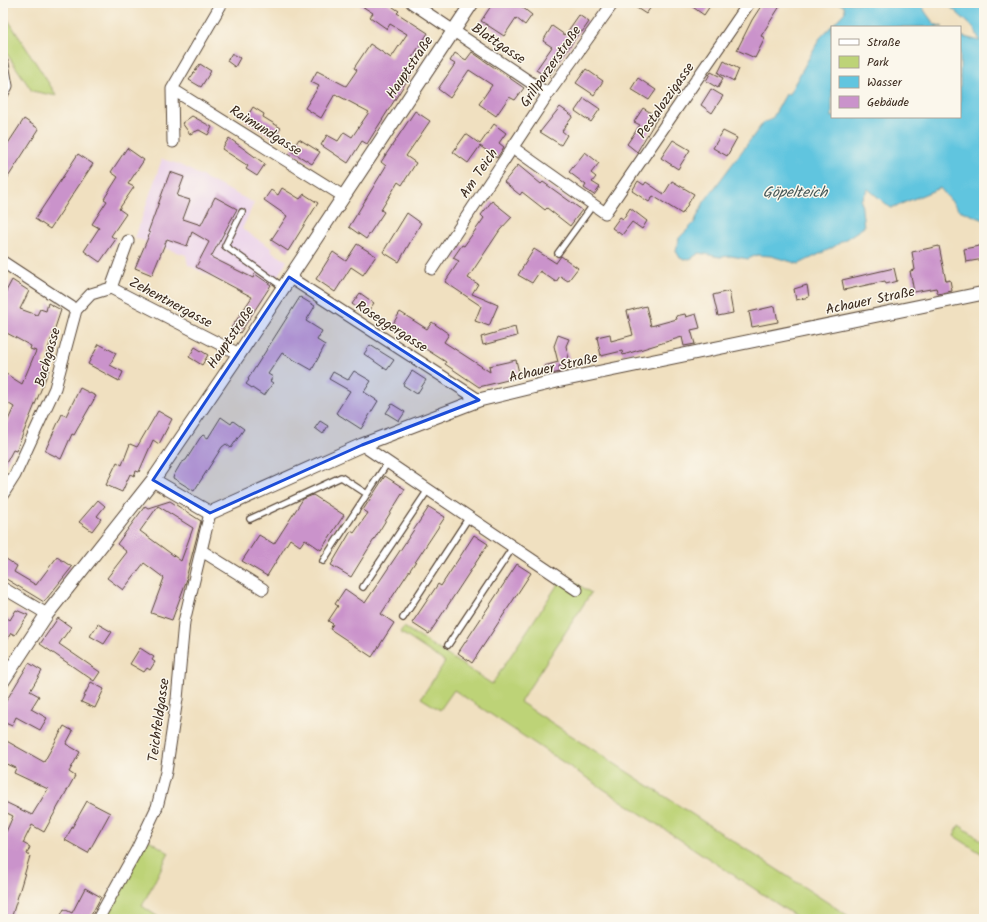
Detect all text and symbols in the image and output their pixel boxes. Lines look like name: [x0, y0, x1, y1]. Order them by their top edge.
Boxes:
street label: Blattgasse: [467, 18, 531, 70]
street label: Grillparzerstraße: [514, 21, 588, 112]
legend: [831, 26, 961, 118]
street label: Hauptstraße: [381, 31, 439, 104]
text: Straße: [867, 33, 901, 52]
text: Park: [867, 53, 889, 72]
street label: Pestalozzigasse: [631, 57, 701, 143]
text: Wasser: [867, 73, 903, 92]
text: Gebäude: [867, 93, 909, 112]
street label: Raimundgasse: [225, 100, 307, 162]
street label: Am Teich: [454, 144, 504, 203]
water label: Göpelteich: [763, 181, 829, 205]
street label: Zehentnergasse: [125, 272, 217, 334]
street label: Achauer Straße: [824, 281, 918, 321]
street label: Roseggergasse: [351, 295, 433, 359]
street label: Hauptstraße: [202, 301, 260, 374]
street label: Bachgasse: [29, 324, 67, 389]
street label: Achauer Straße: [507, 347, 601, 389]
street label: Teichfeldgasse: [142, 676, 176, 763]

